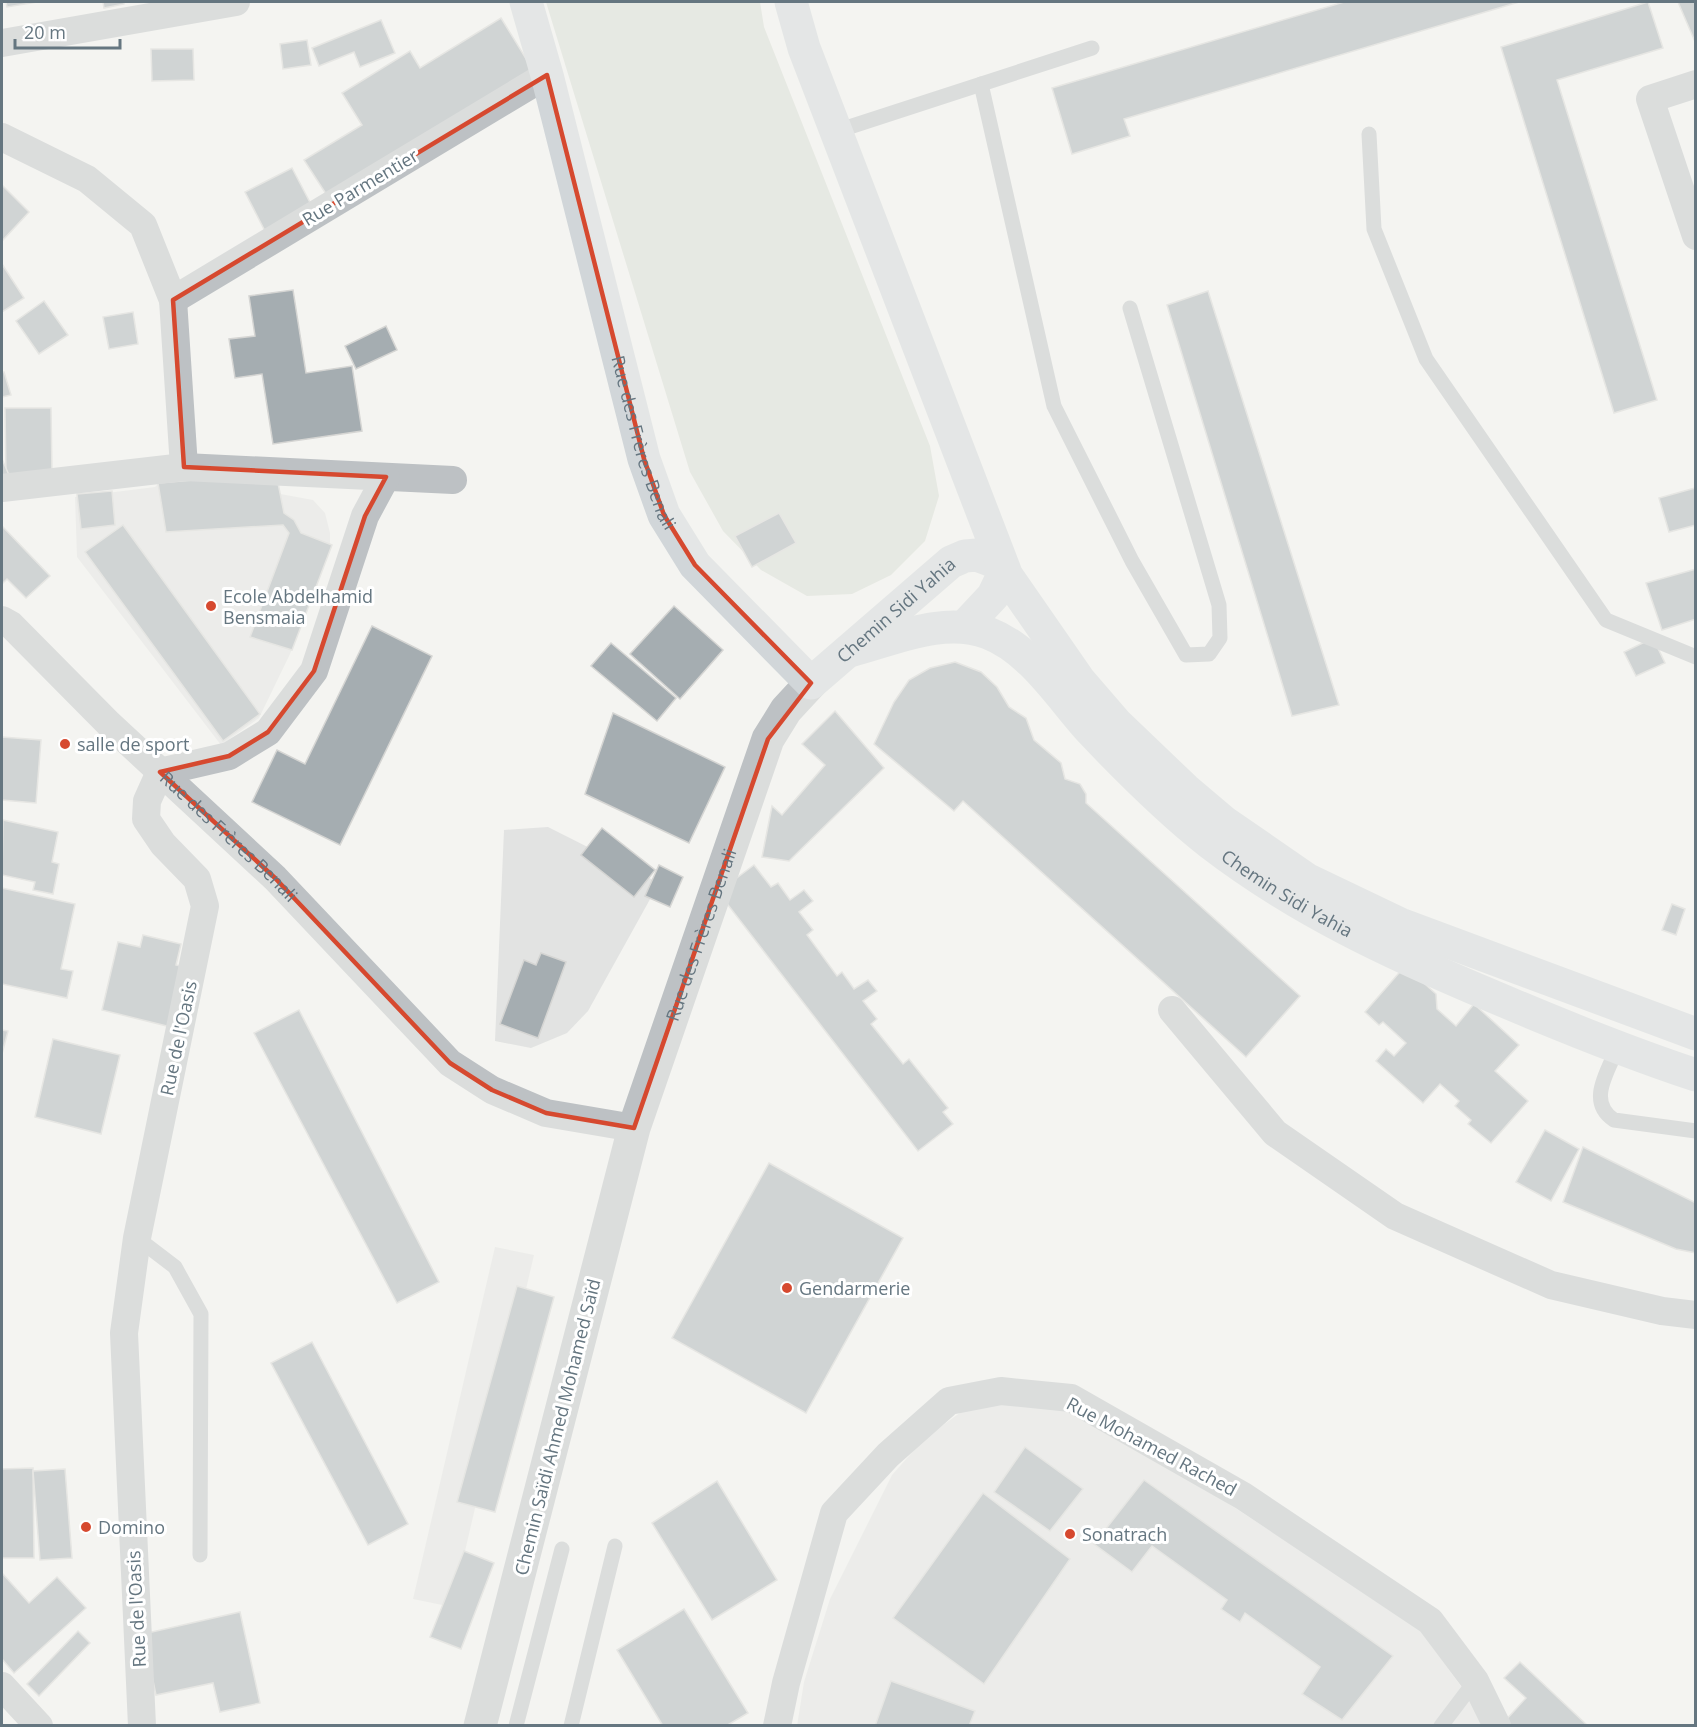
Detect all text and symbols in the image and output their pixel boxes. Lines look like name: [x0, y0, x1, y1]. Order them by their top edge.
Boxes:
scale bar: [15, 12, 120, 50]
text: 20 m: [24, 20, 66, 44]
street label: Rue Parmentier: [298, 143, 423, 231]
street label: Rue des Frères Benali: [606, 353, 682, 534]
street label: Chemin Sidi Yahia: [831, 552, 960, 668]
place label: Ecole Abdelhamid Bensmaia: [223, 584, 373, 629]
marker: Ecole Abdelhamid Bensmaia: [204, 599, 218, 613]
place label: salle de sport: [77, 732, 189, 756]
marker: salle de sport: [58, 737, 72, 751]
street label: Rue des Frères Benali: [155, 766, 303, 907]
street label: Chemin Sidi Yahia: [1217, 844, 1357, 942]
street label: Rue des Frères Benali: [660, 845, 741, 1024]
street label: Rue de l'Oasis: [154, 978, 202, 1098]
street label: Chemin Saïdi Ahmed Mohamed Saïd: [508, 1276, 606, 1578]
place label: Gendarmerie: [799, 1276, 910, 1300]
marker: Gendarmerie: [780, 1281, 794, 1295]
street label: Rue Mohamed Rached: [1063, 1391, 1241, 1501]
place label: Domino: [98, 1515, 165, 1539]
marker: Domino: [79, 1520, 93, 1534]
place label: Sonatrach: [1082, 1522, 1167, 1546]
marker: Sonatrach: [1063, 1527, 1077, 1541]
street label: Rue de l'Oasis: [121, 1550, 151, 1668]

